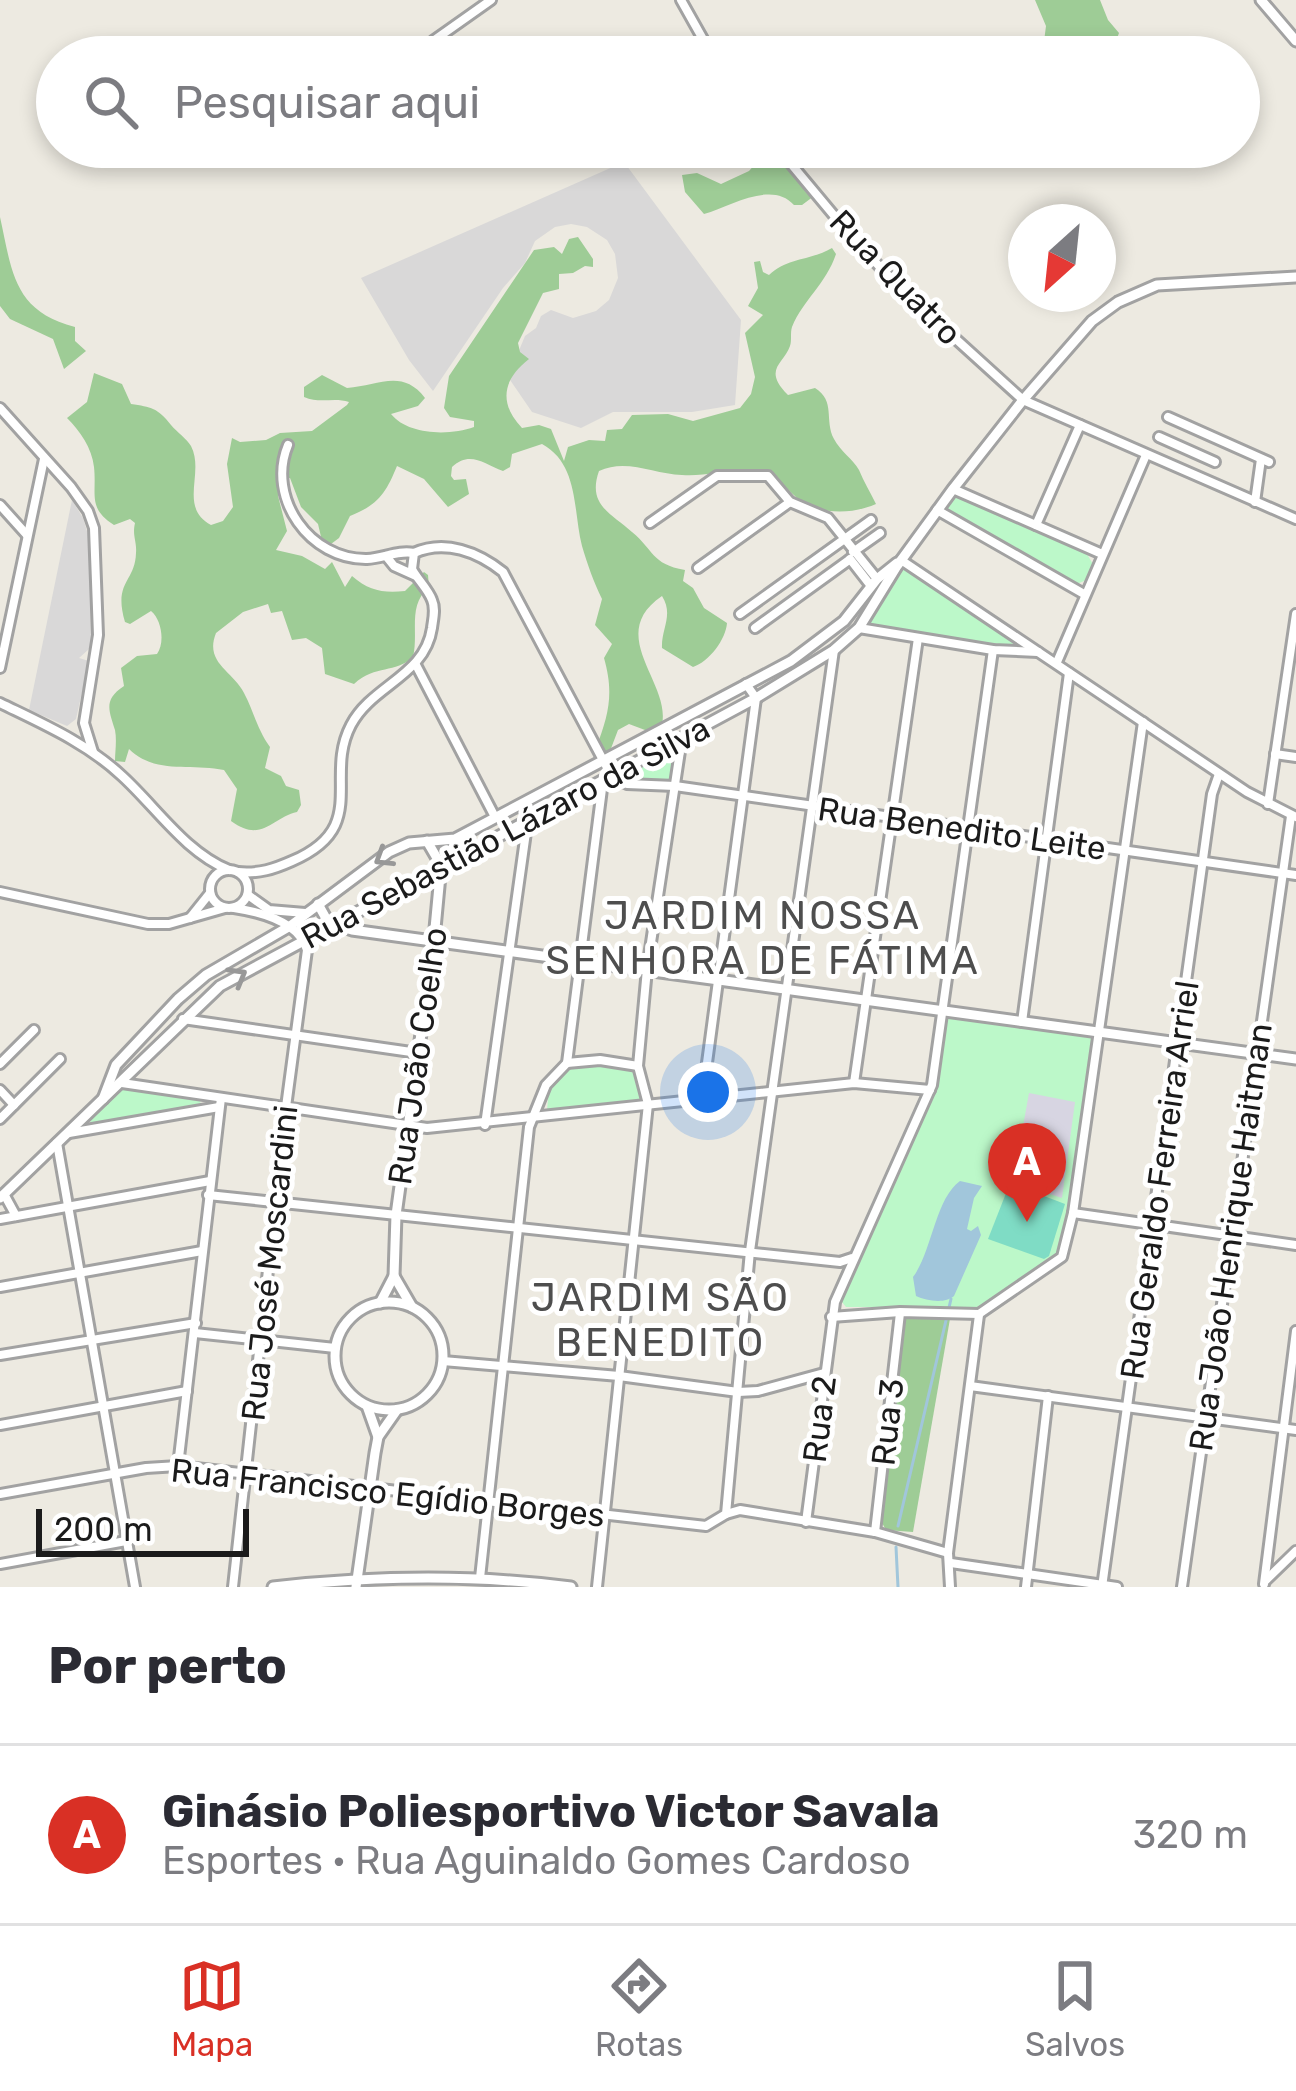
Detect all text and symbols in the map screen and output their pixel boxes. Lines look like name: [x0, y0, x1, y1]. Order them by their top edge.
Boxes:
search box: [36, 36, 1260, 168]
icon: search: [78, 69, 144, 135]
text: Pesquisar aqui: [174, 76, 480, 129]
street label: Rua Quatro: [822, 202, 969, 353]
north arrow: [1008, 204, 1116, 312]
street label: Rua Sebastião Lázaro da Silva: [294, 708, 716, 957]
street label: Rua Benedito Leite: [815, 789, 1108, 868]
one-way arrow: [375, 843, 397, 865]
district label: JARDIM NOSSA SENHORA DE FÁTIMA: [545, 893, 981, 984]
street label: Rua João Coelho: [380, 925, 455, 1187]
one-way arrow: [226, 967, 247, 990]
street label: Rua Geraldo Ferreira Arriel: [1112, 978, 1207, 1382]
street label: Rua João Henrique Haitman: [1181, 1021, 1280, 1454]
your location: [678, 1062, 738, 1122]
street label: Rua José Moscardini: [234, 1103, 305, 1423]
pin: A: [988, 1123, 1066, 1222]
district label: JARDIM SÃO BENEDITO: [531, 1275, 791, 1366]
street label: Rua 2: [795, 1373, 844, 1465]
street label: Rua 3: [864, 1376, 911, 1468]
street label: Rua Francisco Egídio Borges: [169, 1450, 607, 1535]
scale bar: [36, 1503, 249, 1556]
text: 200 m: [54, 1510, 153, 1549]
text: Por perto: [48, 1635, 287, 1696]
text: Ginásio Poliesportivo Victor Savala: [162, 1785, 940, 1838]
text: A: [73, 1812, 101, 1858]
text: 320 m: [1133, 1812, 1248, 1858]
text: Esportes · Rua Aguinaldo Gomes Cardoso: [162, 1838, 911, 1884]
tab: Mapa: [171, 1953, 253, 2064]
tab: Rotas: [595, 1953, 683, 2064]
tab: Salvos: [1025, 1953, 1125, 2064]

